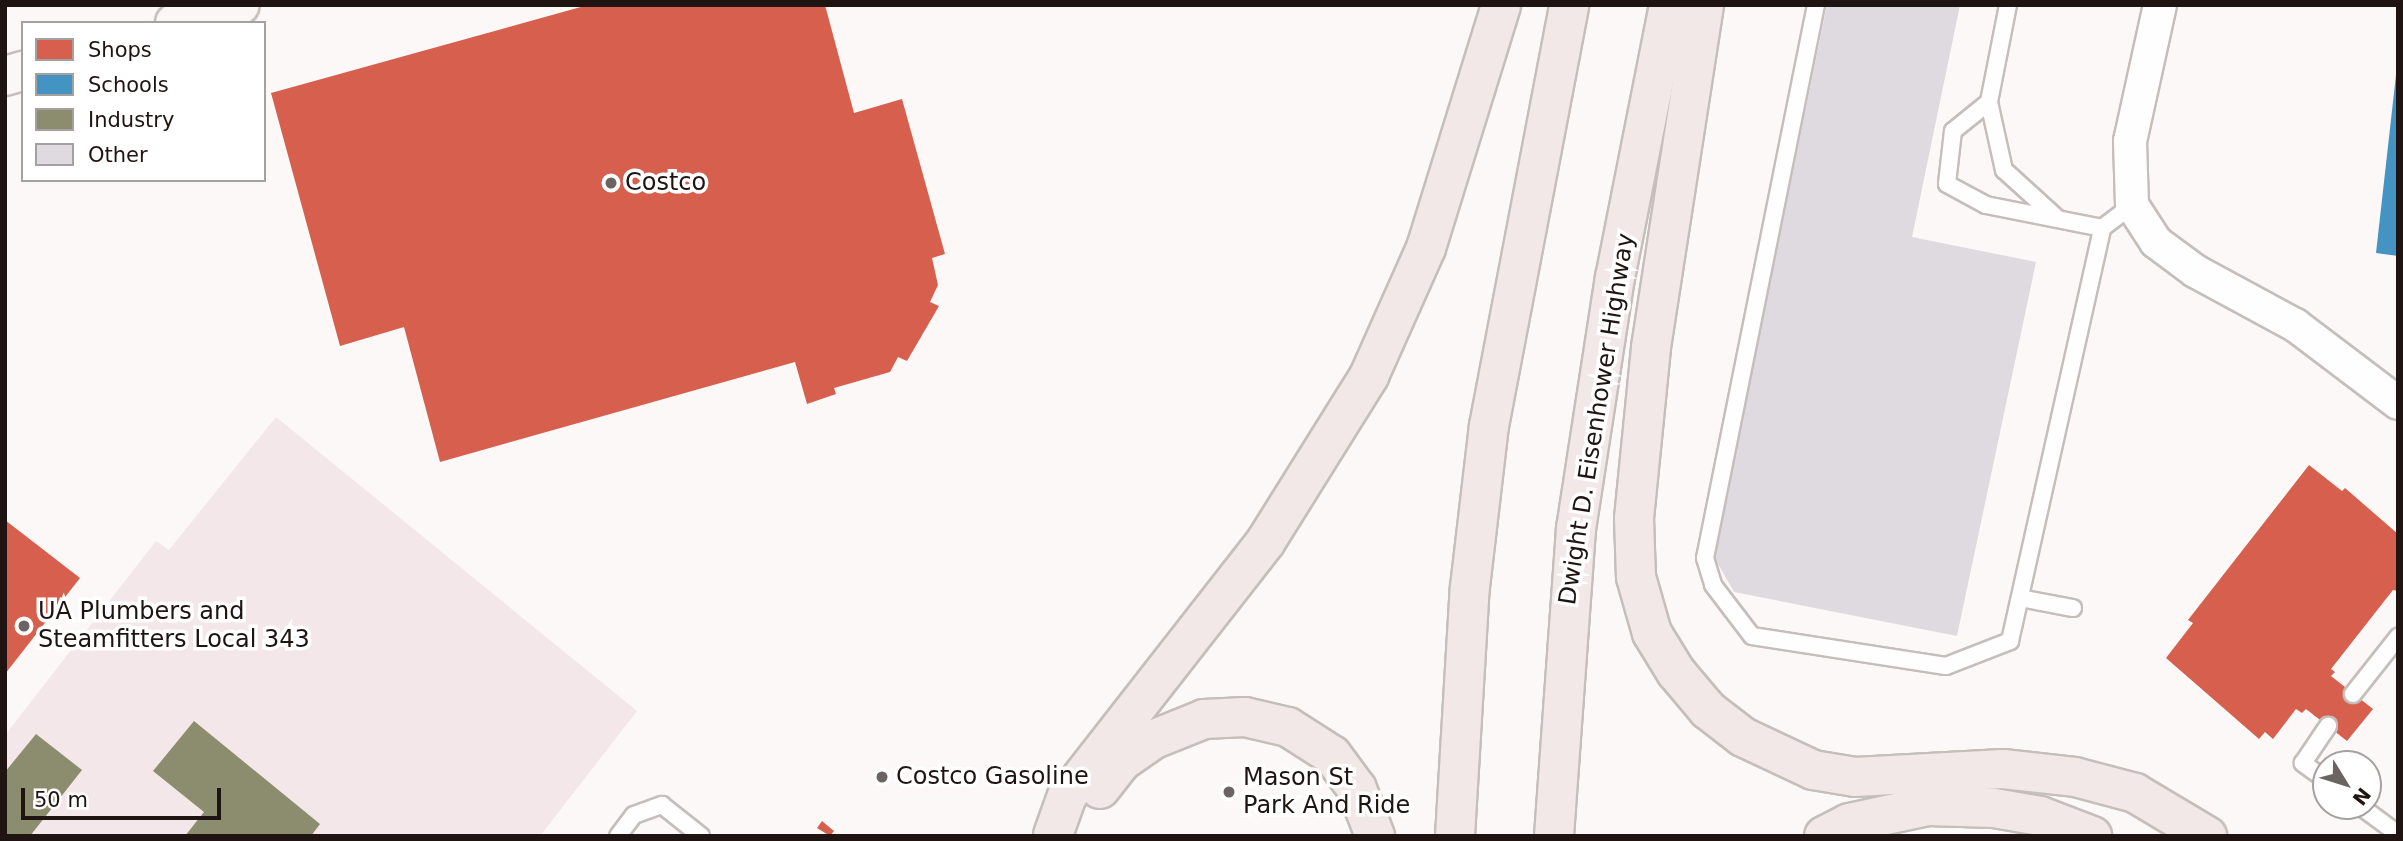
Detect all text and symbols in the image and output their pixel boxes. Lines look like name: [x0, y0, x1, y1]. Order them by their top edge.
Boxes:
legend: [21, 21, 266, 182]
text: Shops: [88, 38, 152, 62]
text: Schools: [88, 73, 169, 97]
text: Industry: [88, 108, 174, 132]
text: Other: [88, 143, 148, 167]
place label: Costco: [625, 169, 706, 197]
marker: Costco: [603, 175, 619, 191]
street label: Dwight D. Eisenhower Highway: [1553, 231, 1641, 607]
place label: UA Plumbers and Steamfitters Local 343: [38, 598, 310, 654]
marker: UA Plumbers and Steamfitters Local 343: [16, 618, 32, 634]
north arrow: [2312, 750, 2382, 820]
place label: Costco Gasoline: [896, 763, 1089, 791]
place label: Mason St Park And Ride: [1243, 764, 1410, 820]
marker: Costco Gasoline: [874, 769, 890, 785]
scale bar: [24, 774, 224, 818]
marker: Mason St Park And Ride: [1221, 784, 1237, 800]
text: N: [2348, 784, 2376, 810]
text: 50 m: [34, 788, 88, 812]

